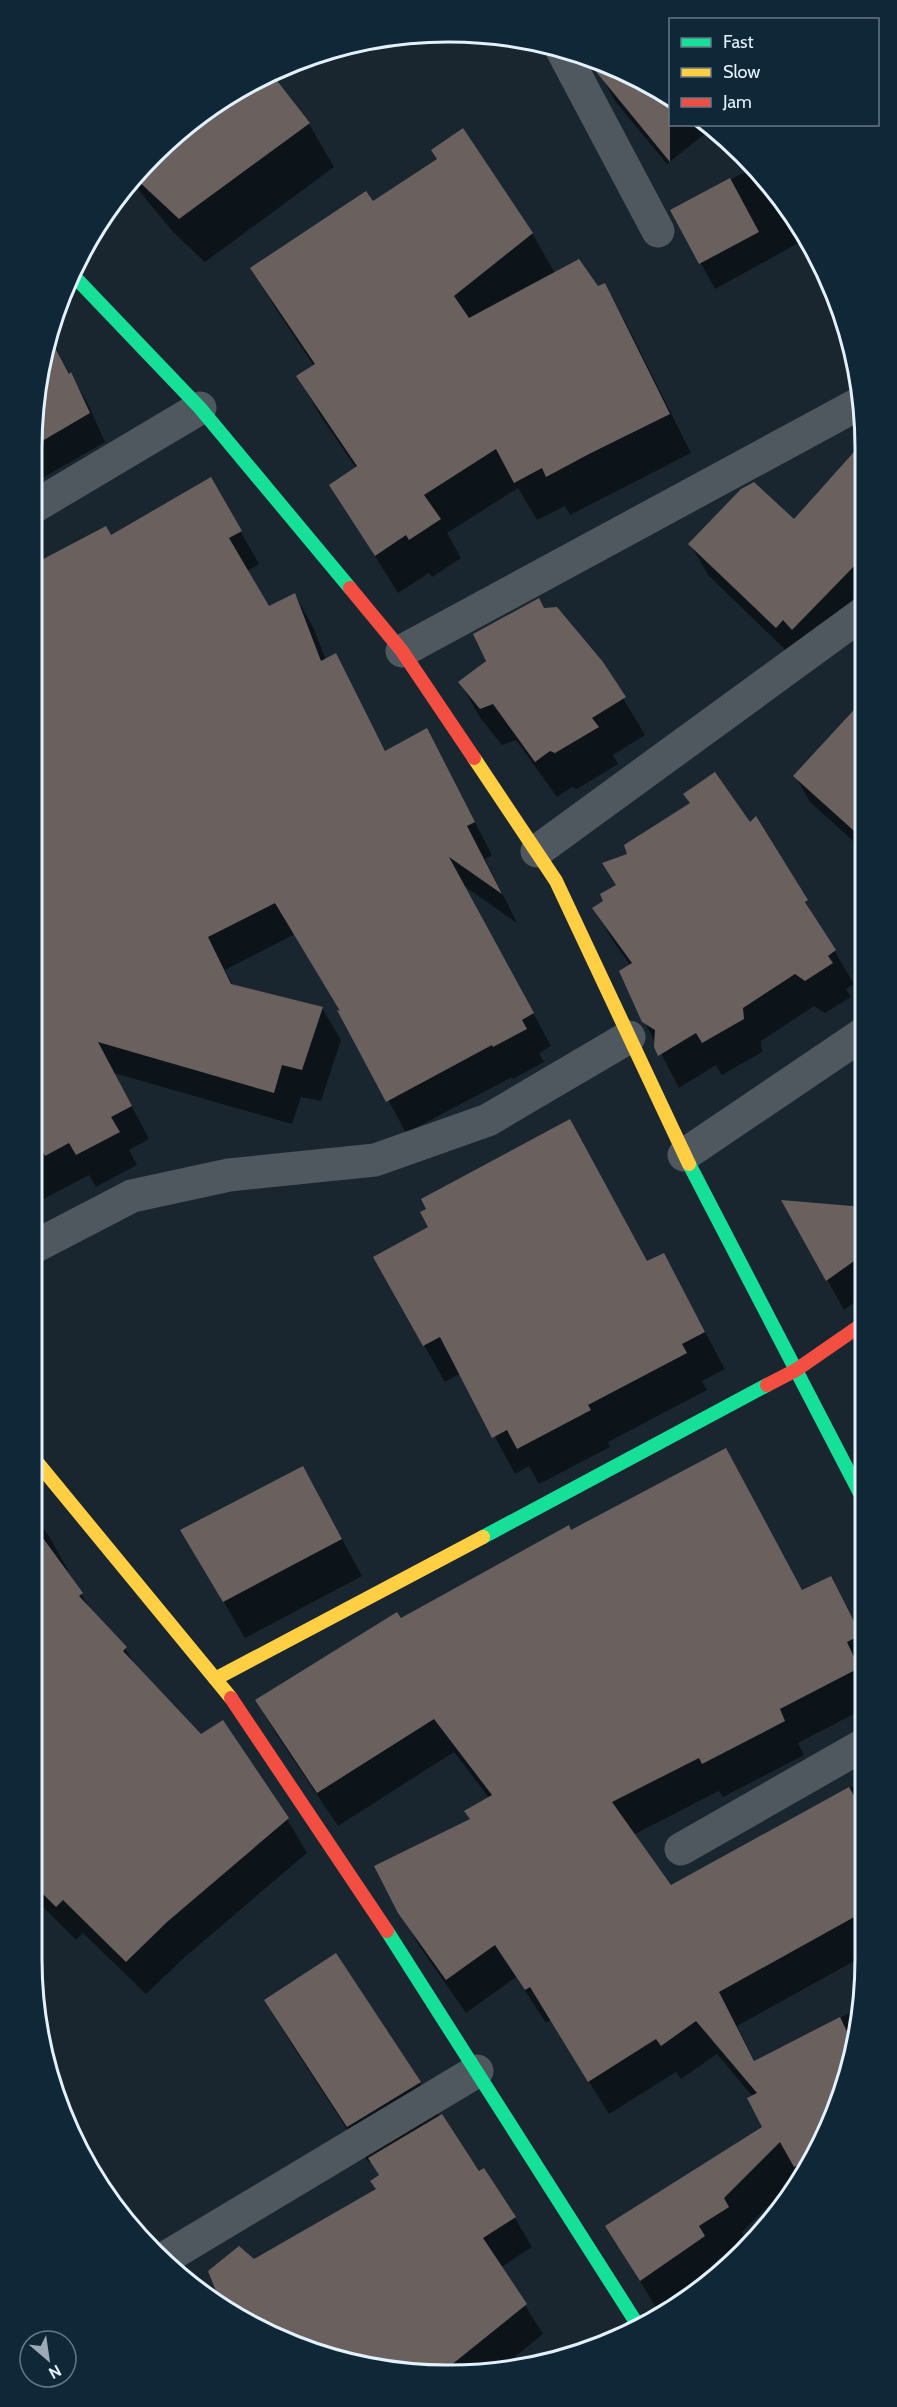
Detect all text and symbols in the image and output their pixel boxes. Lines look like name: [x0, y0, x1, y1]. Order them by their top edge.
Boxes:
legend: [669, 18, 879, 126]
text: Fast: [723, 31, 754, 53]
text: Slow: [723, 61, 760, 83]
text: Jam: [722, 91, 752, 113]
north arrow: [18, 2329, 78, 2389]
text: N: [45, 2361, 65, 2383]

